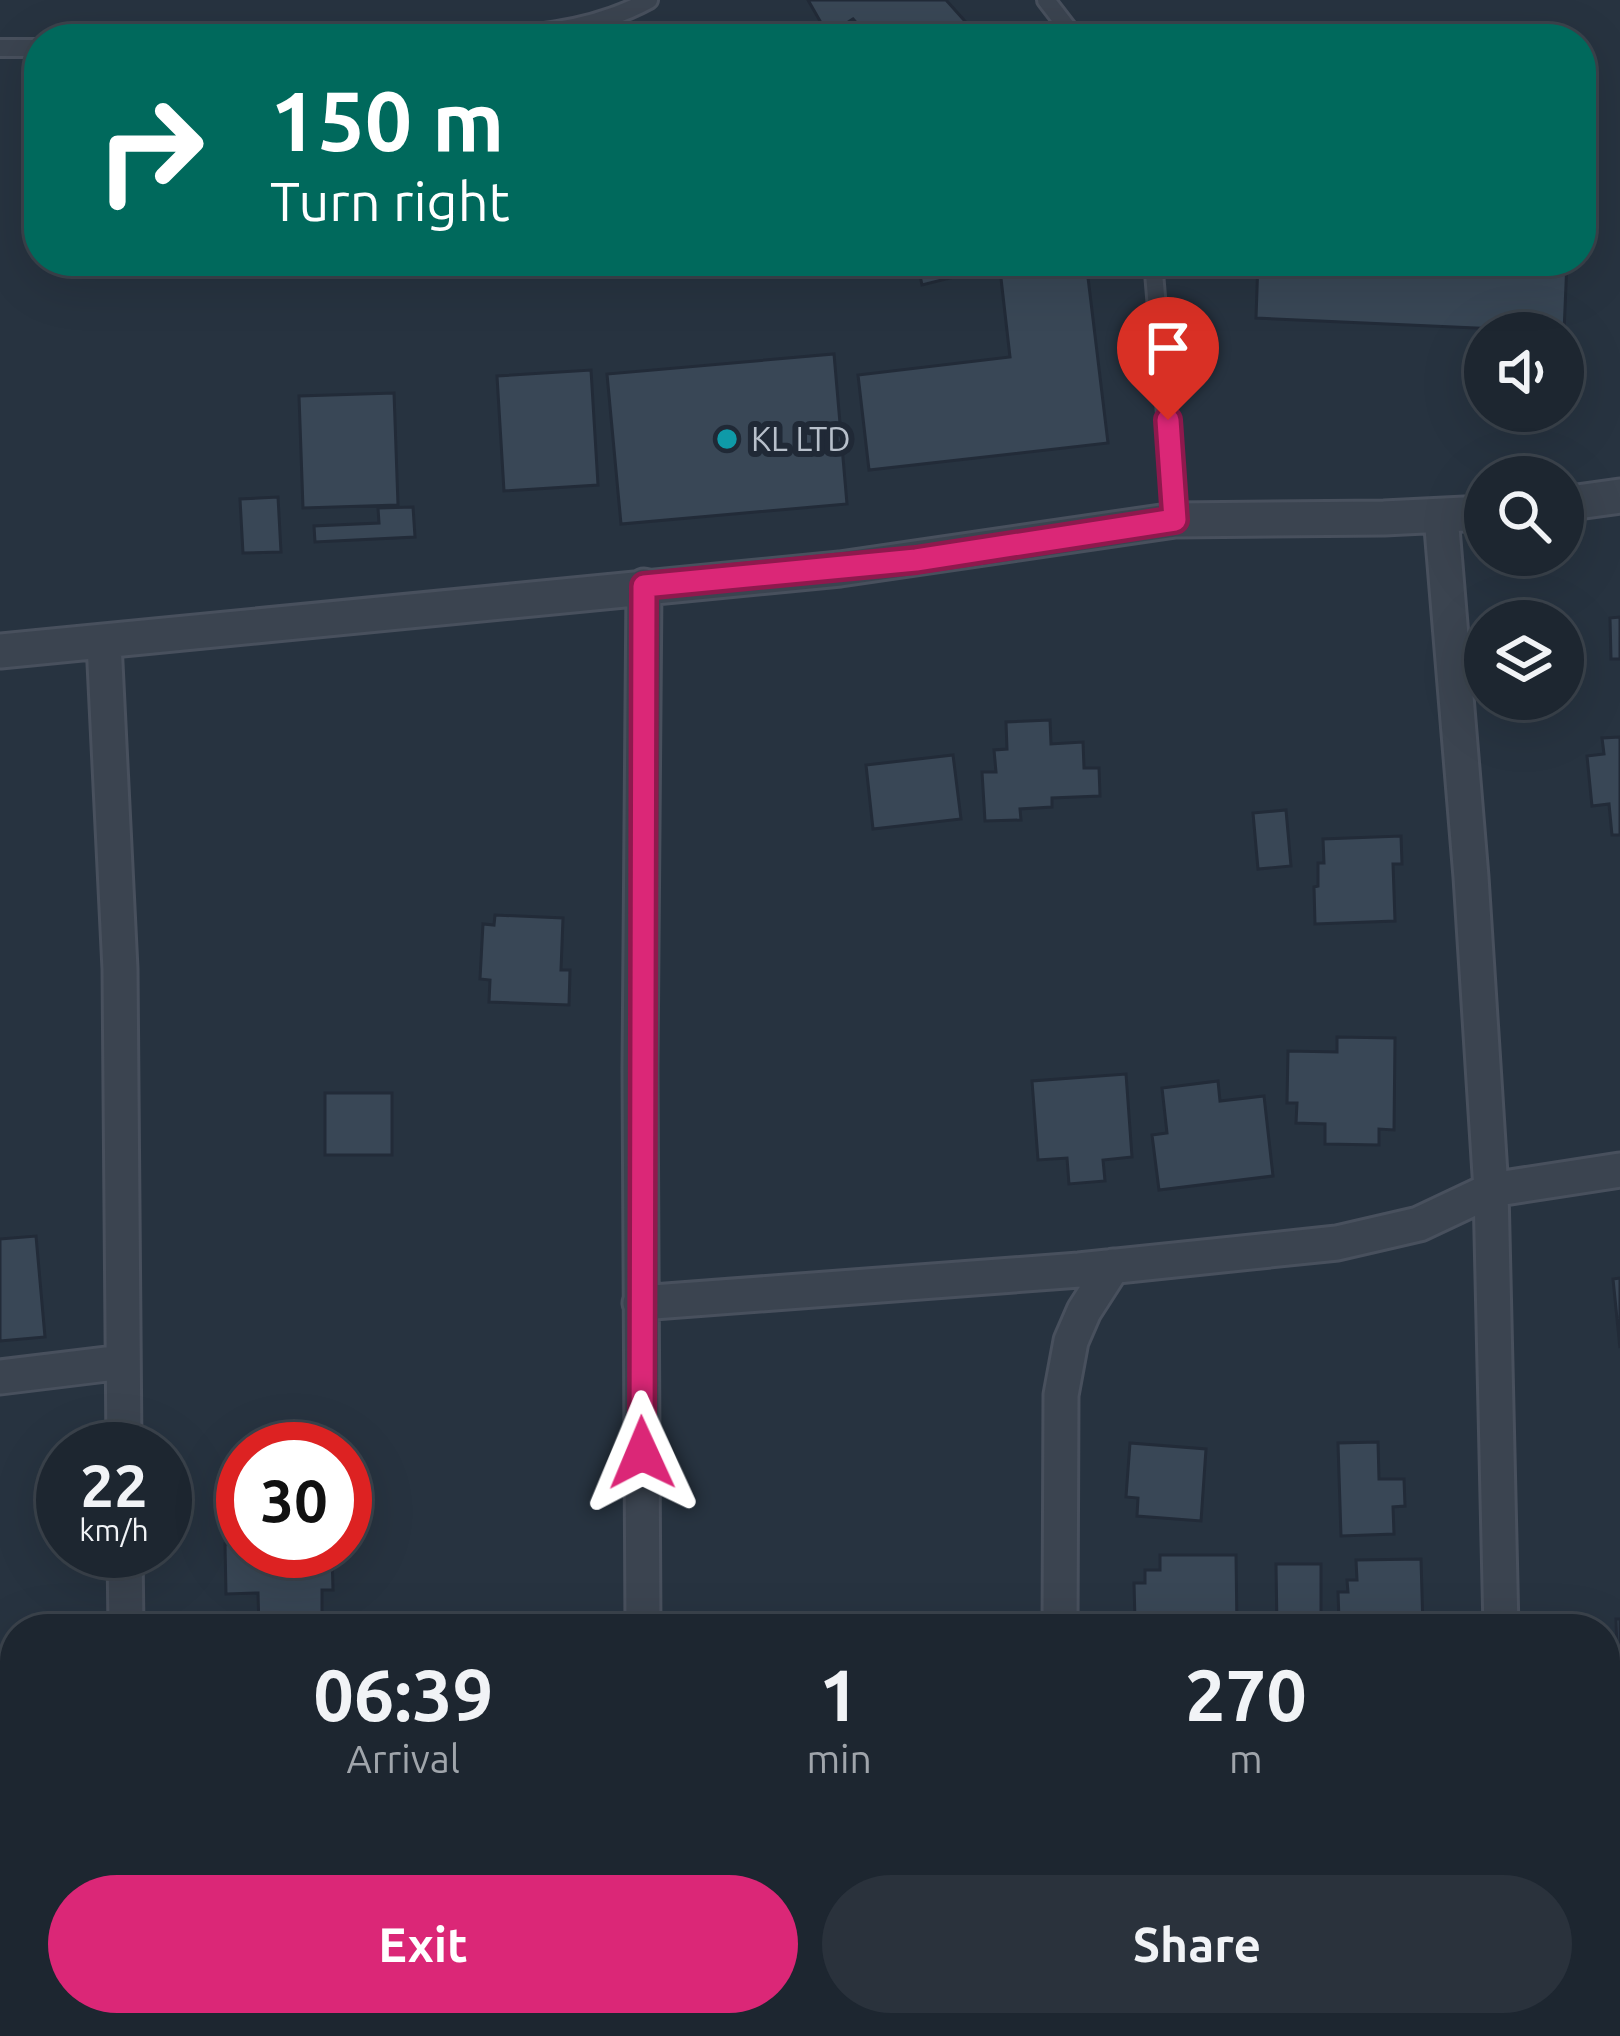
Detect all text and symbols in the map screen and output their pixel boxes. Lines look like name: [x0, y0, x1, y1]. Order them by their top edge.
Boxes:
icon: right: [72, 72, 228, 228]
text: 150 m: [270, 73, 504, 167]
text: Turn right: [270, 171, 510, 231]
pin: [1117, 297, 1219, 420]
map controls: [1464, 312, 1584, 720]
button: sound: [1464, 312, 1584, 432]
icon: arrive: [1135, 315, 1201, 381]
place label: KL LTD: [751, 420, 851, 457]
marker: KL LTD: [714, 426, 740, 452]
button: search: [1464, 456, 1584, 576]
button: layers: [1464, 600, 1584, 720]
position arrow: [579, 1390, 705, 1516]
speed limit sign: 30: [216, 1422, 372, 1578]
text: 22: [80, 1451, 148, 1518]
text: km/h: [79, 1513, 149, 1547]
text: 06:39: [313, 1654, 493, 1735]
text: 1: [819, 1654, 859, 1735]
text: 270: [1185, 1654, 1307, 1735]
text: Arrival: [346, 1737, 460, 1780]
text: min: [806, 1737, 872, 1780]
text: m: [1229, 1737, 1263, 1780]
button: Exit: [48, 1875, 798, 2013]
button: Share: [822, 1875, 1572, 2013]

